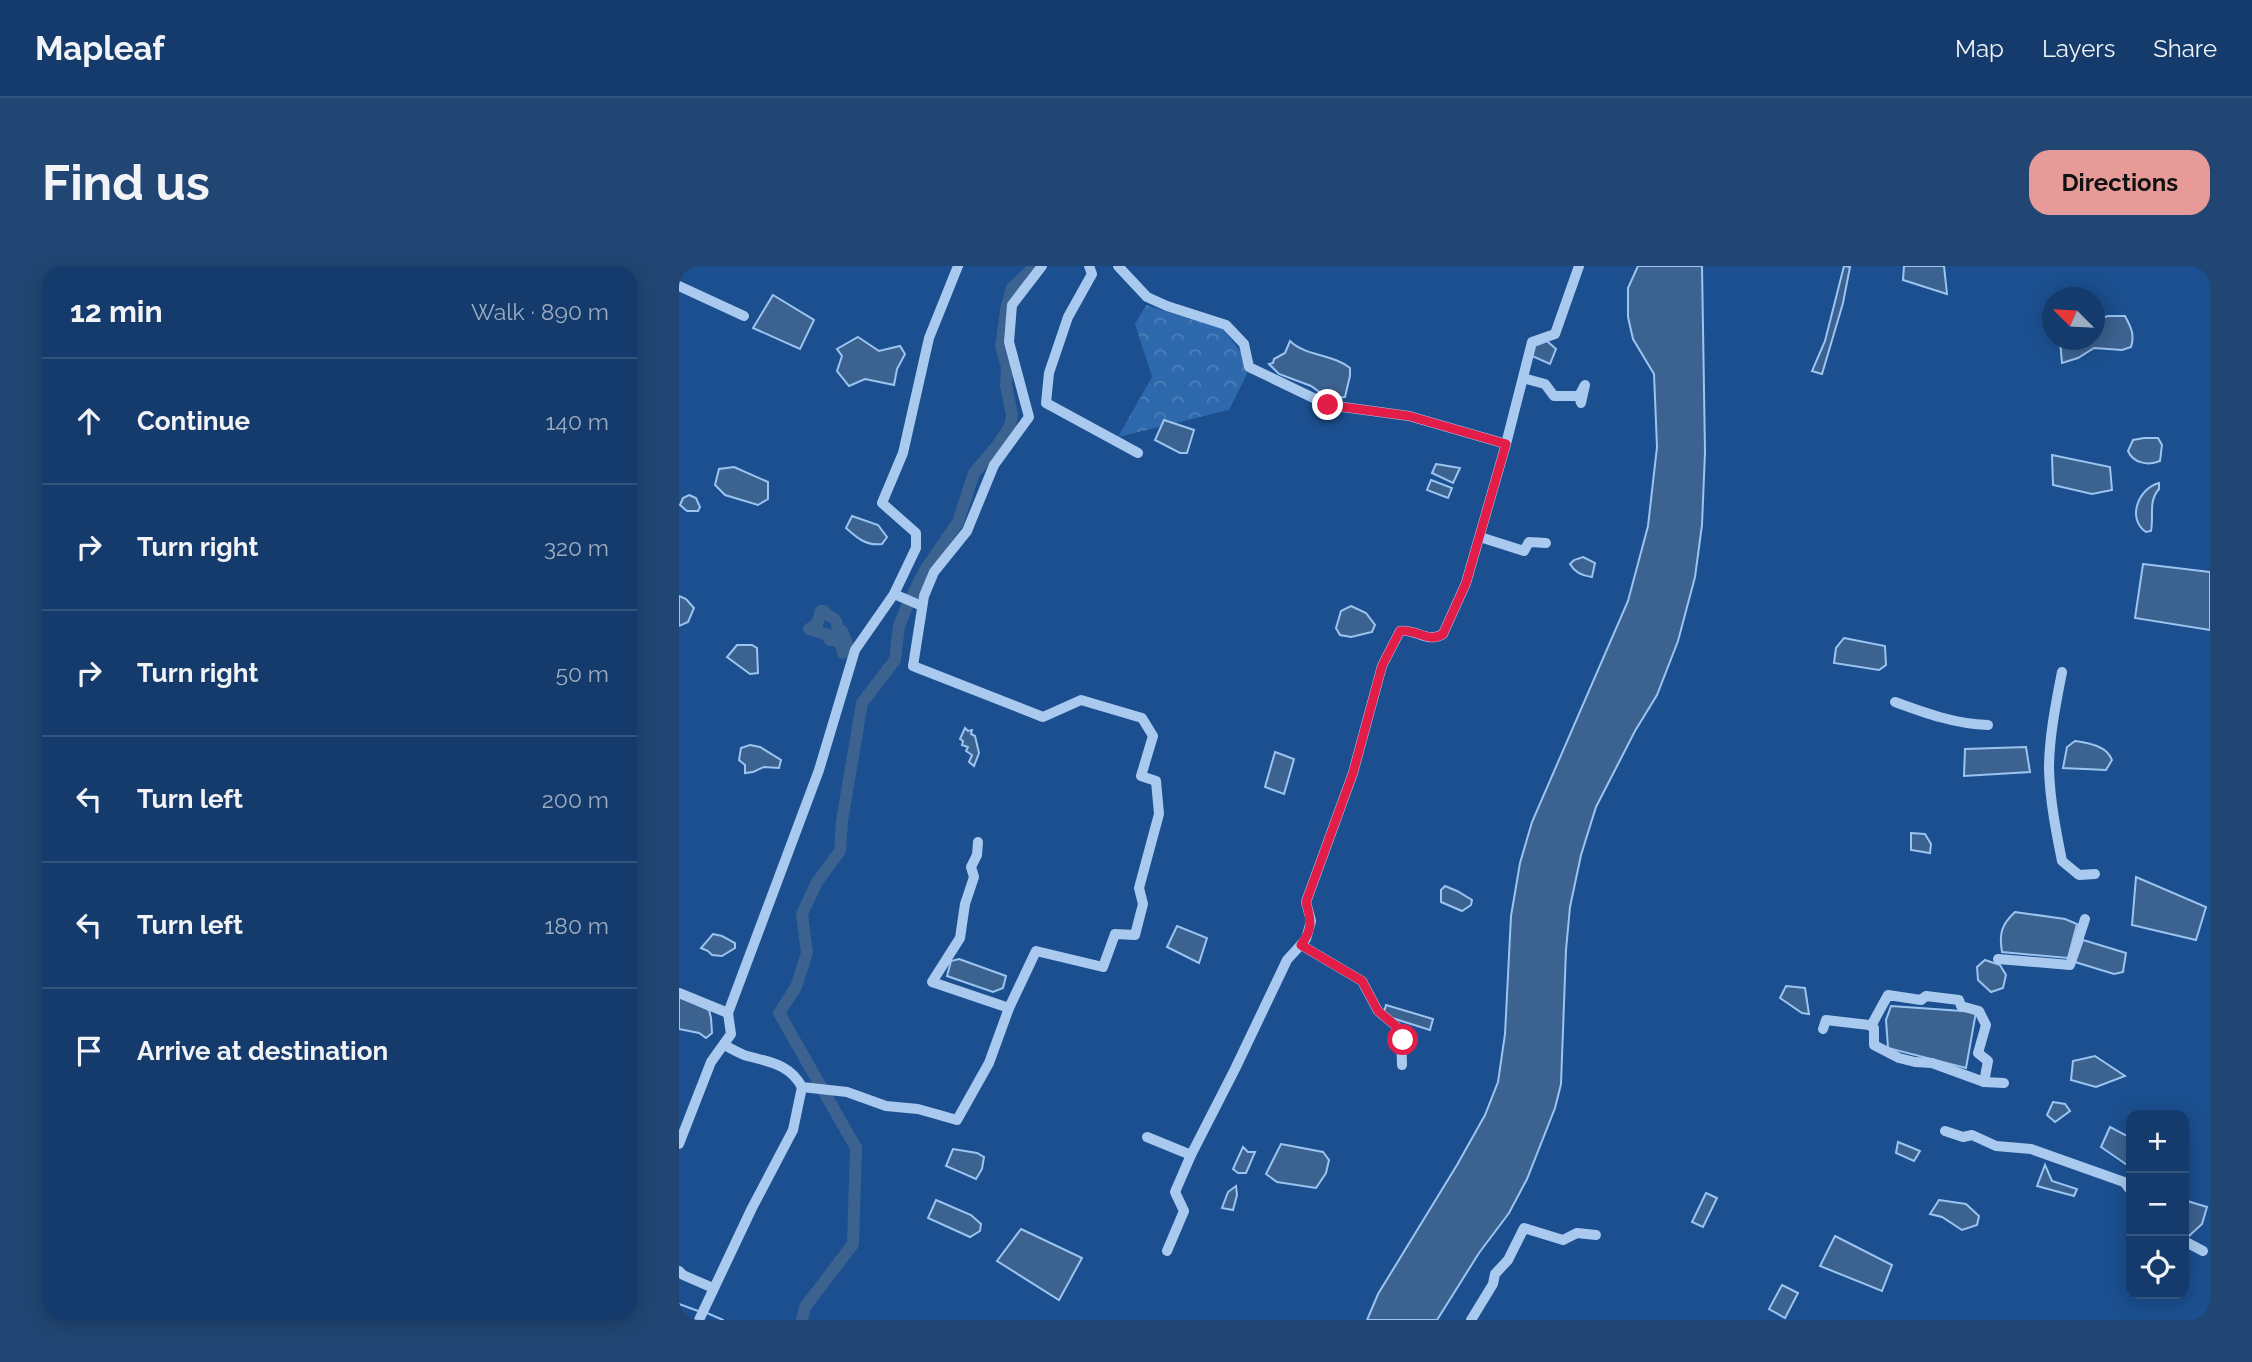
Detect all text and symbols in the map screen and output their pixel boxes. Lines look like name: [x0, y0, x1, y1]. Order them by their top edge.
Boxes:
text: Mapleaf: [35, 29, 165, 68]
text: Map: [1955, 34, 2004, 63]
text: Layers: [2042, 34, 2115, 63]
text: Share: [2153, 34, 2217, 63]
button: Directions: [2029, 150, 2210, 215]
text: Find us: [42, 154, 210, 211]
north arrow: [2042, 287, 2105, 350]
text: 12 min: [70, 294, 163, 329]
text: Walk · 890 m: [471, 298, 609, 325]
route end: [1312, 389, 1343, 420]
icon: ahead: [70, 402, 108, 440]
text: Continue: [137, 406, 250, 436]
text: 140 m: [546, 408, 609, 435]
icon: right: [70, 528, 108, 566]
text: Turn right: [137, 532, 258, 562]
text: 320 m: [544, 534, 609, 561]
icon: right: [70, 654, 108, 692]
text: Turn right: [137, 658, 258, 688]
text: 50 m: [555, 660, 609, 687]
icon: left: [70, 780, 108, 818]
text: Turn left: [137, 784, 243, 814]
text: 200 m: [542, 786, 609, 813]
icon: left: [70, 906, 108, 944]
text: Turn left: [137, 910, 243, 940]
text: 180 m: [544, 912, 609, 939]
route start: [1387, 1024, 1418, 1055]
icon: arrive: [70, 1032, 108, 1070]
text: Arrive at destination: [137, 1036, 388, 1066]
map controls: [2126, 1110, 2189, 1299]
button: +: [2126, 1110, 2189, 1173]
button: −: [2126, 1173, 2189, 1236]
button: locate: [2126, 1236, 2189, 1299]

